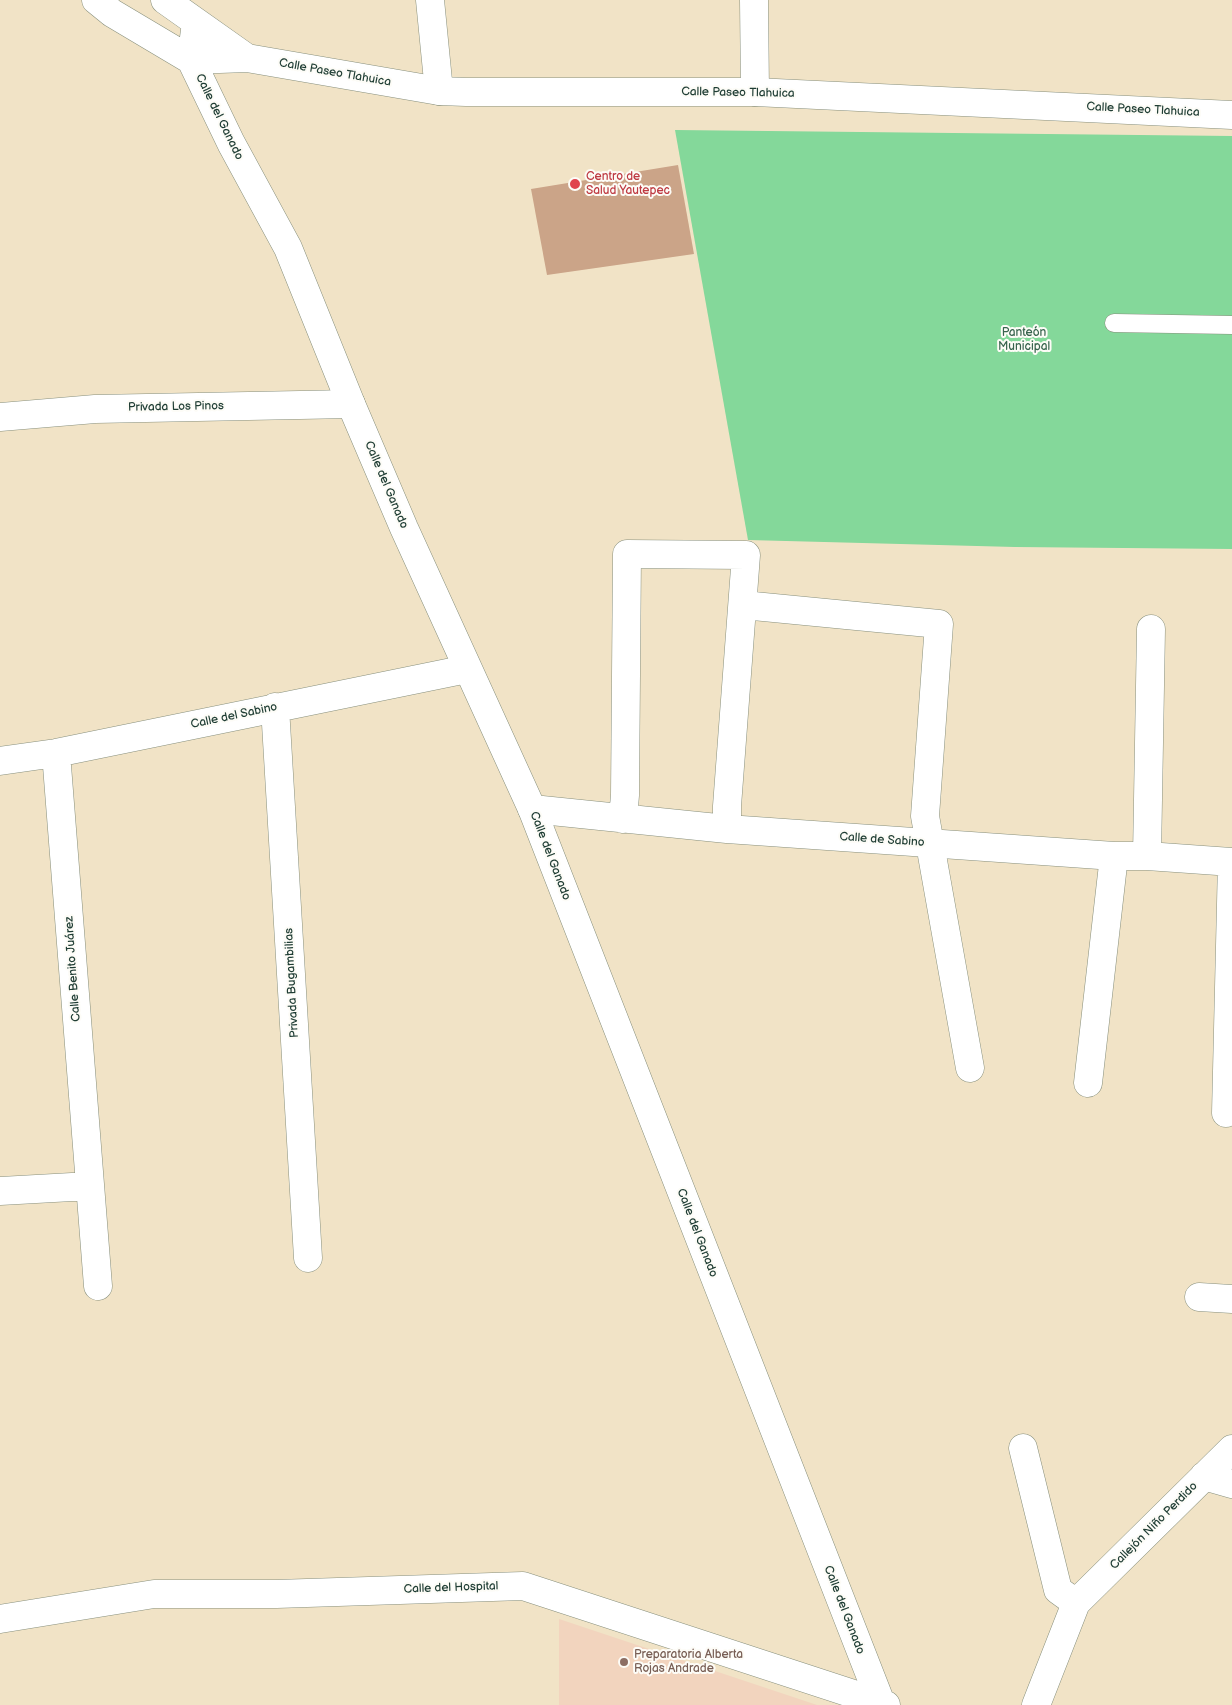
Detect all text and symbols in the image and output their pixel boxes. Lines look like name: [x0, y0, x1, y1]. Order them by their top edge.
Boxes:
street label: Calle Paseo Tlahuica: [278, 56, 392, 90]
street label: Calle del Ganado: [192, 72, 246, 162]
street label: Calle Paseo Tlahuica: [681, 85, 795, 101]
street label: Calle Paseo Tlahuica: [1086, 100, 1200, 120]
place label: Centro de Salud Yautepec: [586, 170, 670, 198]
marker: Centro de Salud Yautepec: [568, 177, 582, 191]
park label: Panteón Municipal: [998, 326, 1050, 354]
street label: Privada Los Pinos: [128, 399, 224, 415]
street label: Calle del Ganado: [361, 439, 411, 531]
street label: Calle del Sabino: [189, 700, 279, 732]
street label: Calle del Ganado: [526, 810, 574, 902]
street label: Calle de Sabino: [839, 830, 925, 850]
street label: Calle Benito Juárez: [62, 916, 84, 1022]
street label: Privada Bugambilias: [282, 928, 302, 1038]
street label: Calle del Ganado: [673, 1187, 721, 1279]
street label: Callejón Niño Perdido: [1107, 1479, 1201, 1573]
street label: Calle del Ganado: [820, 1564, 868, 1656]
street label: Calle del Hospital: [403, 1579, 499, 1597]
place label: Preparatoria Alberta Rojas Andrade: [634, 1648, 743, 1676]
marker: Preparatoria Alberta Rojas Andrade: [618, 1656, 630, 1668]

